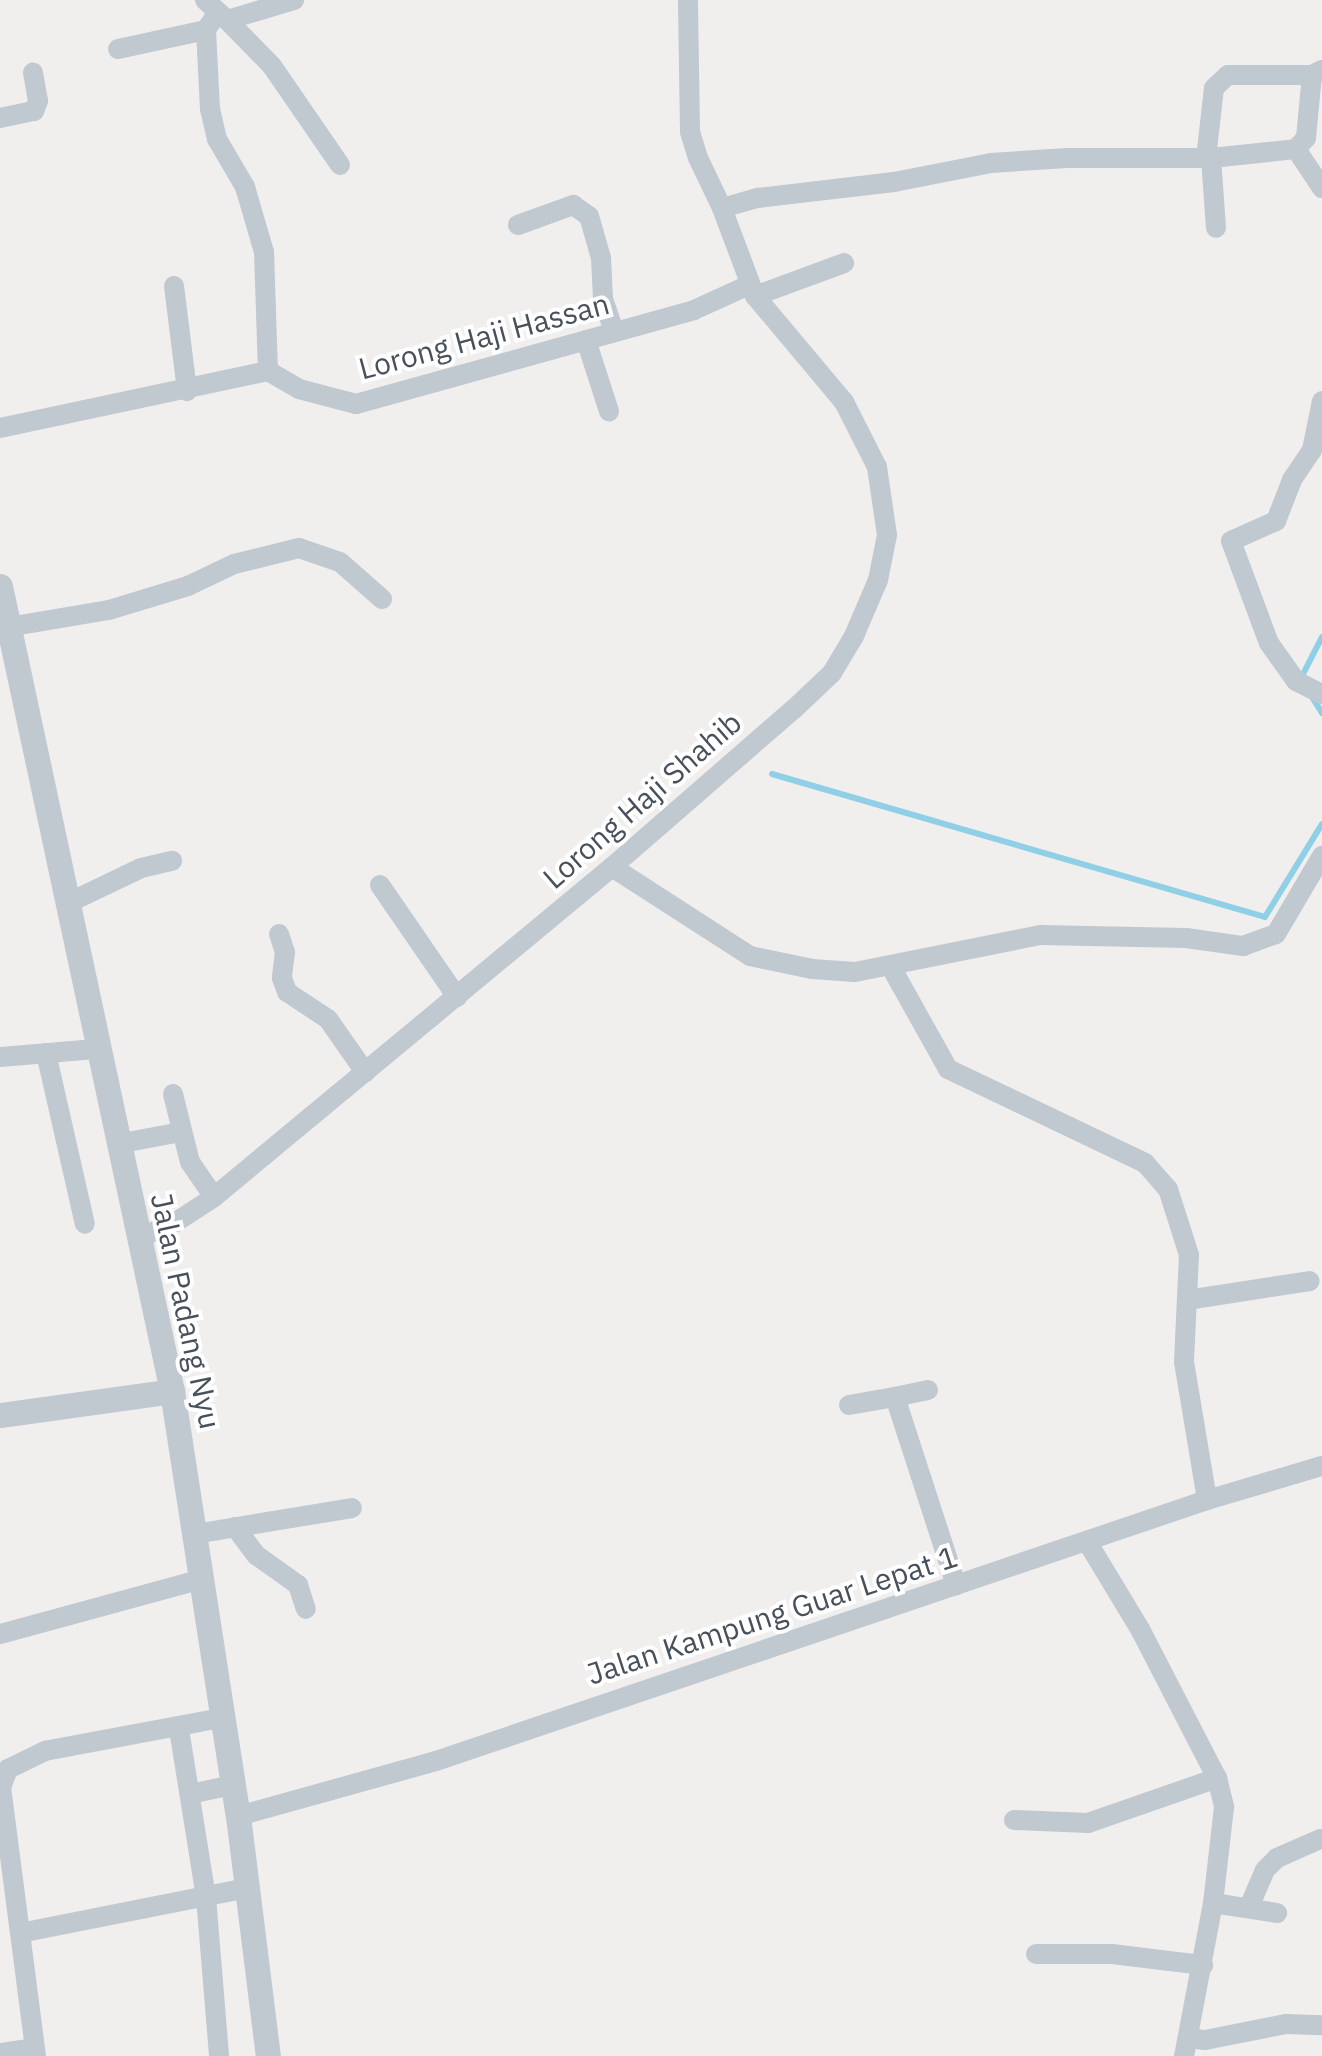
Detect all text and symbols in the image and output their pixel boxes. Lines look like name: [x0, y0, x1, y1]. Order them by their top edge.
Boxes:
street label: Lorong Haji Hassan: [355, 285, 613, 387]
street label: Lorong Haji Shahib: [536, 704, 748, 896]
street label: Jalan Padang Nyu: [143, 1190, 229, 1432]
street label: Jalan Kampung Guar Lepat 1: [582, 1538, 962, 1692]

